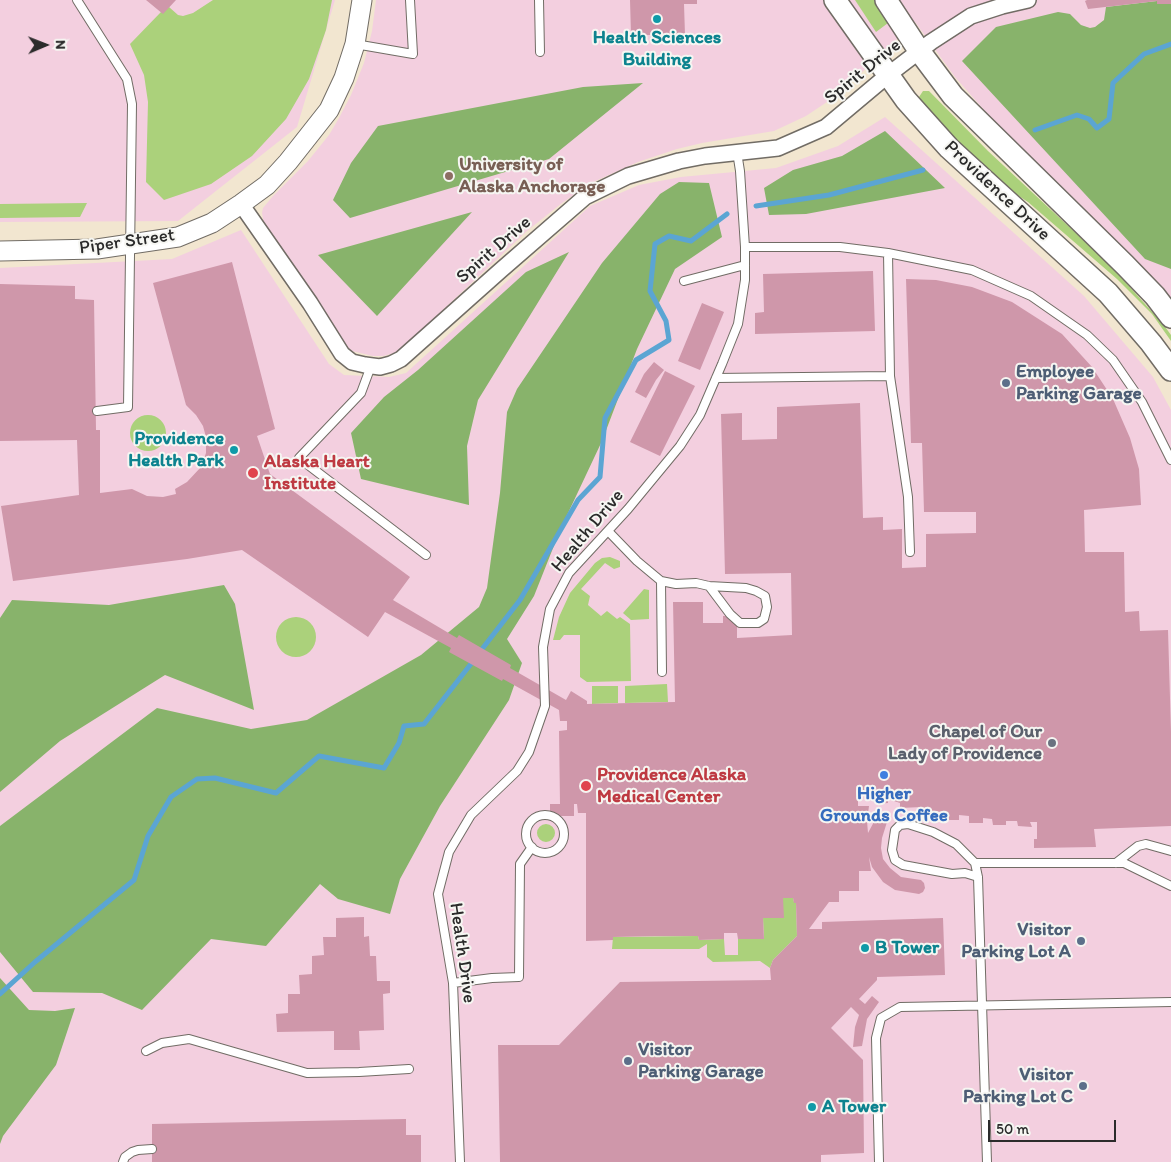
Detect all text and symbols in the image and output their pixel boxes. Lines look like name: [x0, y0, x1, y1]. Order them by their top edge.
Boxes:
marker: Health Sciences Building: [651, 13, 663, 25]
north arrow: [20, 20, 70, 70]
place label: Health Sciences Building: [593, 27, 721, 71]
street label: Spirit Drive: [820, 34, 906, 110]
text: N: [52, 40, 69, 50]
street label: Providence Drive: [939, 136, 1055, 246]
place label: University of Alaska Anchorage: [459, 154, 605, 198]
marker: University of Alaska Anchorage: [443, 170, 455, 182]
street label: Spirit Drive: [452, 211, 536, 289]
street label: Piper Street: [78, 224, 176, 260]
place label: Employee Parking Garage: [1016, 361, 1142, 405]
marker: Employee Parking Garage: [1000, 377, 1012, 389]
place label: Providence Health Park: [128, 428, 224, 472]
marker: Providence Health Park: [228, 444, 240, 456]
place label: Alaska Heart Institute: [264, 451, 370, 495]
marker: Alaska Heart Institute: [246, 466, 260, 480]
street label: Health Drive: [547, 485, 629, 577]
place label: Chapel of Our Lady of Providence: [888, 721, 1042, 765]
marker: Chapel of Our Lady of Providence: [1046, 737, 1058, 749]
place label: Providence Alaska Medical Center: [597, 764, 746, 808]
marker: Higher Grounds Coffee: [878, 769, 890, 781]
marker: Providence Alaska Medical Center: [579, 779, 593, 793]
place label: Higher Grounds Coffee: [820, 783, 948, 827]
street label: Health Drive: [444, 901, 480, 1005]
place label: Visitor Parking Lot A: [961, 919, 1071, 963]
marker: Visitor Parking Lot A: [1075, 935, 1087, 947]
place label: B Tower: [875, 937, 939, 959]
marker: B Tower: [859, 942, 871, 954]
place label: Visitor Parking Garage: [638, 1039, 764, 1083]
marker: Visitor Parking Garage: [622, 1055, 634, 1067]
place label: Visitor Parking Lot C: [963, 1064, 1073, 1108]
marker: Visitor Parking Lot C: [1077, 1080, 1089, 1092]
place label: A Tower: [822, 1096, 886, 1118]
marker: A Tower: [806, 1101, 818, 1113]
scale bar: [991, 1110, 1118, 1142]
text: 50 m: [996, 1120, 1029, 1138]

